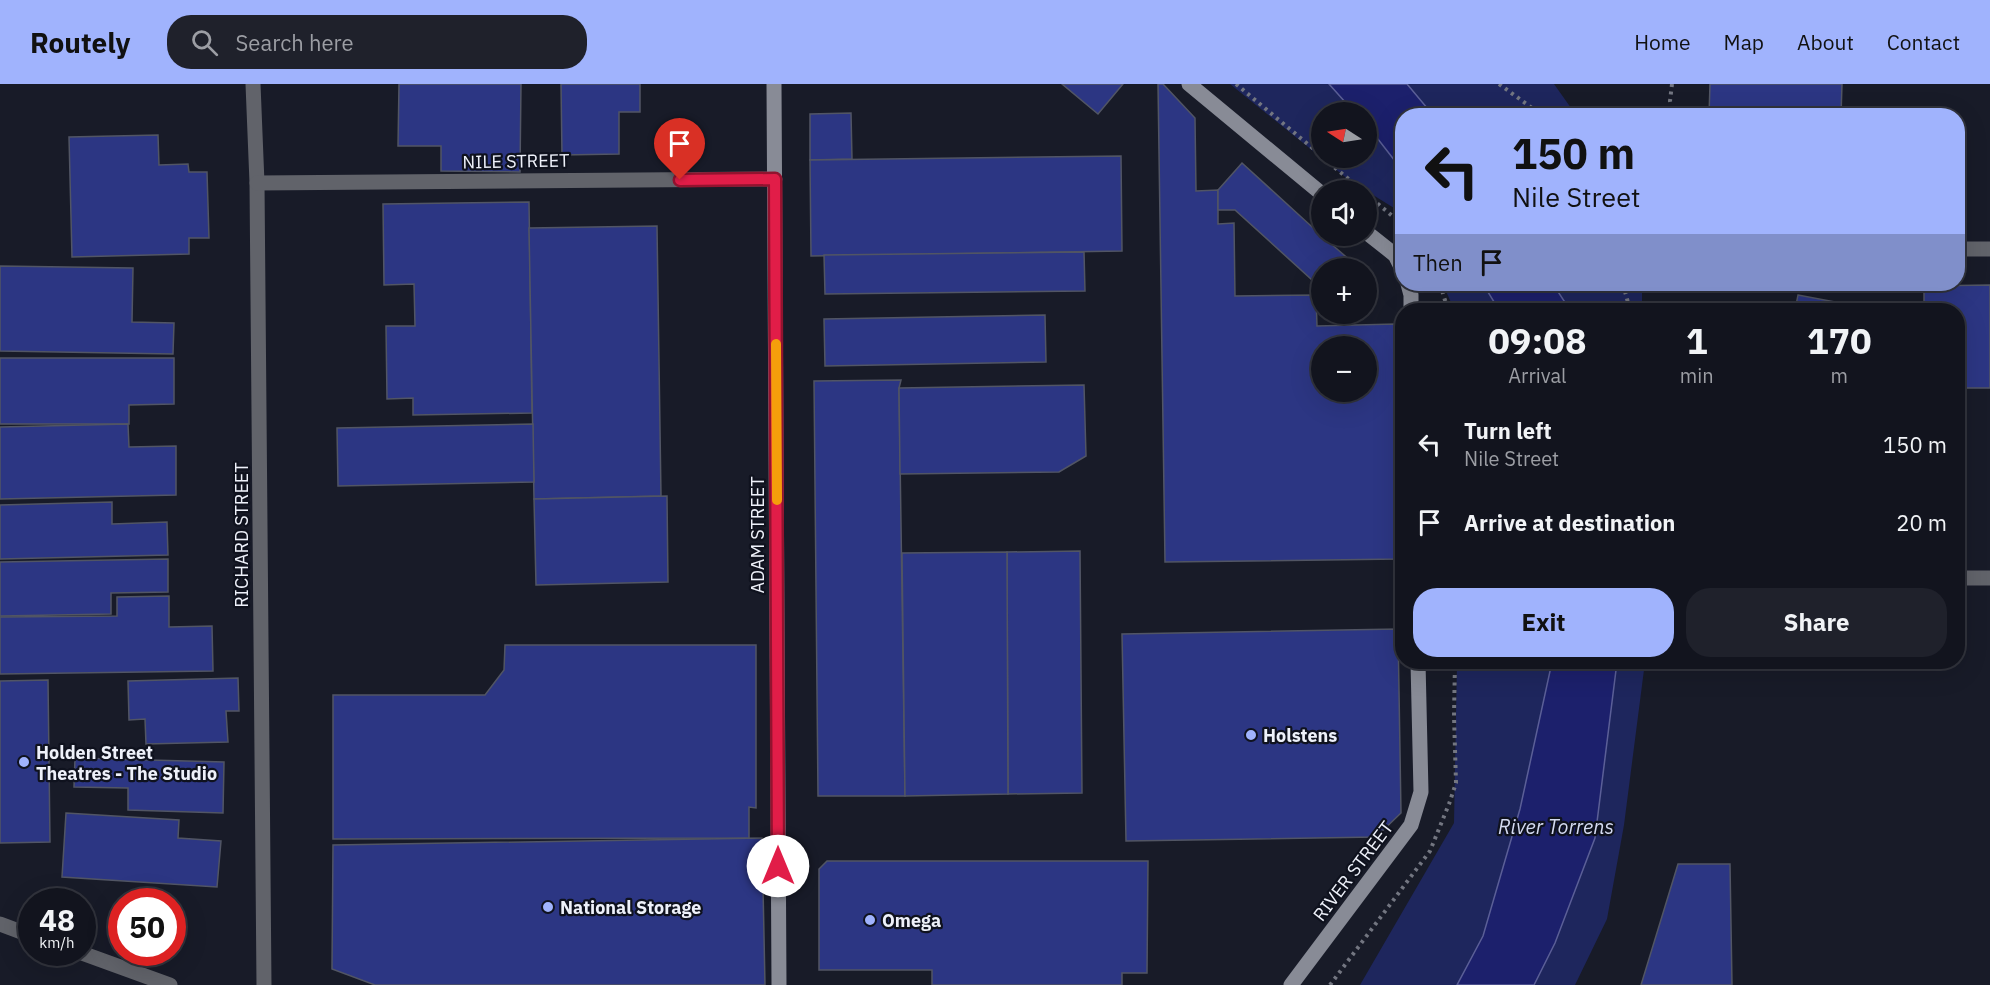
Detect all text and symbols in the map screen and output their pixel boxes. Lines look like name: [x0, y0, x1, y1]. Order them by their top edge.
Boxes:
search box: [167, 15, 587, 69]
text: Routely: [30, 24, 131, 61]
icon: search: [188, 26, 221, 59]
text: Search here: [236, 28, 354, 57]
text: Home: [1634, 28, 1691, 56]
text: Map: [1724, 28, 1764, 56]
text: About: [1797, 28, 1854, 56]
text: Contact: [1887, 28, 1960, 56]
north arrow: [1311, 102, 1377, 168]
map controls: [1311, 102, 1377, 402]
pin: [654, 118, 705, 180]
text: 150 m: [1512, 126, 1635, 181]
icon: arrive: [663, 127, 696, 160]
icon: left: [1413, 132, 1491, 210]
street label: NILE STREET: [462, 149, 570, 173]
text: Nile Street: [1512, 179, 1640, 214]
button: sound: [1311, 180, 1377, 246]
icon: arrive: [1475, 246, 1508, 279]
text: Then: [1413, 248, 1463, 277]
button: +: [1311, 258, 1377, 324]
text: 09:08: [1488, 317, 1587, 364]
text: 1: [1686, 317, 1708, 364]
text: 170: [1807, 317, 1872, 364]
button: −: [1311, 336, 1377, 402]
text: Arrival: [1508, 362, 1567, 389]
text: min: [1680, 362, 1714, 389]
text: m: [1831, 362, 1848, 389]
text: Turn left: [1464, 416, 1552, 445]
icon: left: [1413, 428, 1446, 461]
text: 150 m: [1883, 430, 1947, 459]
text: Nile Street: [1464, 445, 1559, 472]
street label: RICHARD STREET: [230, 462, 253, 608]
street label: ADAM STREET: [746, 476, 769, 594]
icon: arrive: [1413, 506, 1446, 539]
text: Arrive at destination: [1464, 508, 1675, 537]
text: 20 m: [1896, 508, 1947, 537]
button: Exit: [1413, 588, 1674, 657]
button: Share: [1686, 588, 1947, 657]
place label: Holstens: [1263, 724, 1337, 747]
marker: Holstens: [1244, 728, 1258, 742]
place label: Holden Street Theatres - The Studio: [36, 741, 217, 785]
marker: Holden Street Theatres - The Studio: [17, 755, 31, 769]
water label: River Torrens: [1498, 813, 1614, 840]
street label: RIVER STREET: [1308, 816, 1398, 926]
position arrow: [746, 834, 810, 898]
speed limit sign: 50: [108, 888, 186, 966]
place label: National Storage: [560, 896, 701, 919]
text: 48: [39, 900, 75, 939]
marker: National Storage: [541, 900, 555, 914]
place label: Omega: [882, 909, 941, 932]
marker: Omega: [863, 913, 877, 927]
text: km/h: [39, 933, 75, 952]

